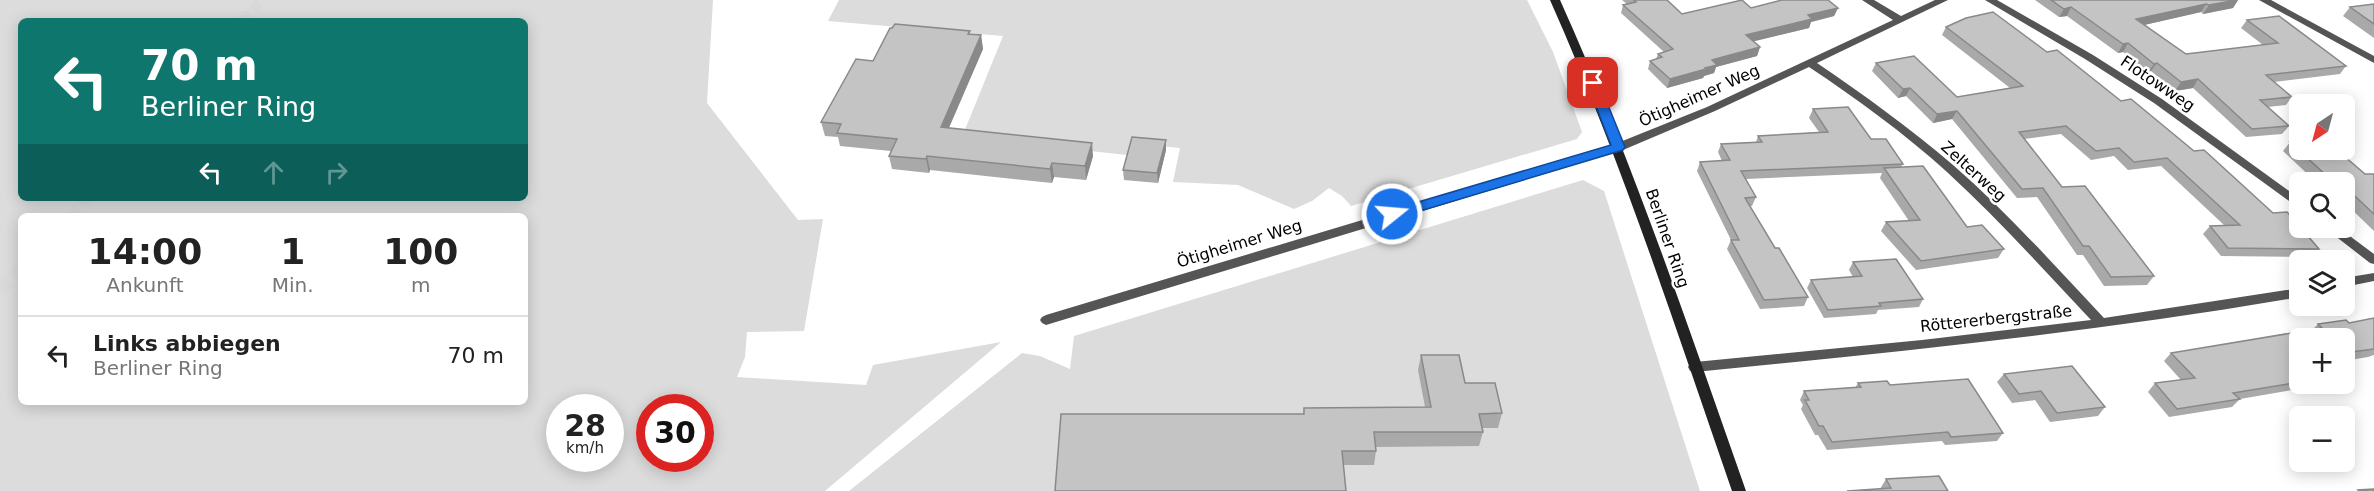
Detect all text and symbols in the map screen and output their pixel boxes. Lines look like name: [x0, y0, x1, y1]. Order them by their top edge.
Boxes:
text: 70 m: [141, 41, 258, 90]
icon: left: [42, 42, 120, 120]
street label: Flotowweg: [2117, 52, 2199, 115]
pin: [1567, 57, 1618, 108]
street label: Ötigheimer Weg: [1636, 60, 1762, 131]
icon: arrive: [1576, 66, 1609, 99]
text: Berliner Ring: [141, 91, 316, 122]
north arrow: [2289, 94, 2355, 160]
map controls: [2289, 94, 2355, 472]
street label: Zelterweg: [1937, 137, 2010, 206]
icon: left: [194, 156, 227, 189]
icon: ahead: [257, 156, 290, 189]
icon: right: [320, 156, 353, 189]
button: search: [2289, 172, 2355, 238]
position arrow: [1360, 182, 1424, 246]
street label: Berliner Ring: [1642, 186, 1693, 290]
street label: Ötigheimer Weg: [1174, 215, 1304, 272]
text: 14:00: [88, 231, 202, 272]
text: 1: [280, 231, 305, 272]
text: 100: [383, 231, 458, 272]
button: layers: [2289, 250, 2355, 316]
text: Ankunft: [106, 273, 184, 297]
text: Min.: [272, 273, 314, 297]
text: m: [411, 273, 431, 297]
street label: Röttererbergstraße: [1919, 301, 2073, 336]
button: +: [2289, 328, 2355, 394]
text: Links abbiegen: [93, 331, 281, 356]
icon: left: [42, 339, 75, 372]
text: 70 m: [448, 343, 504, 368]
text: Berliner Ring: [93, 356, 223, 380]
speed limit sign: 30: [636, 394, 714, 472]
button: −: [2289, 406, 2355, 472]
text: 28: [564, 408, 606, 443]
text: km/h: [566, 439, 604, 457]

